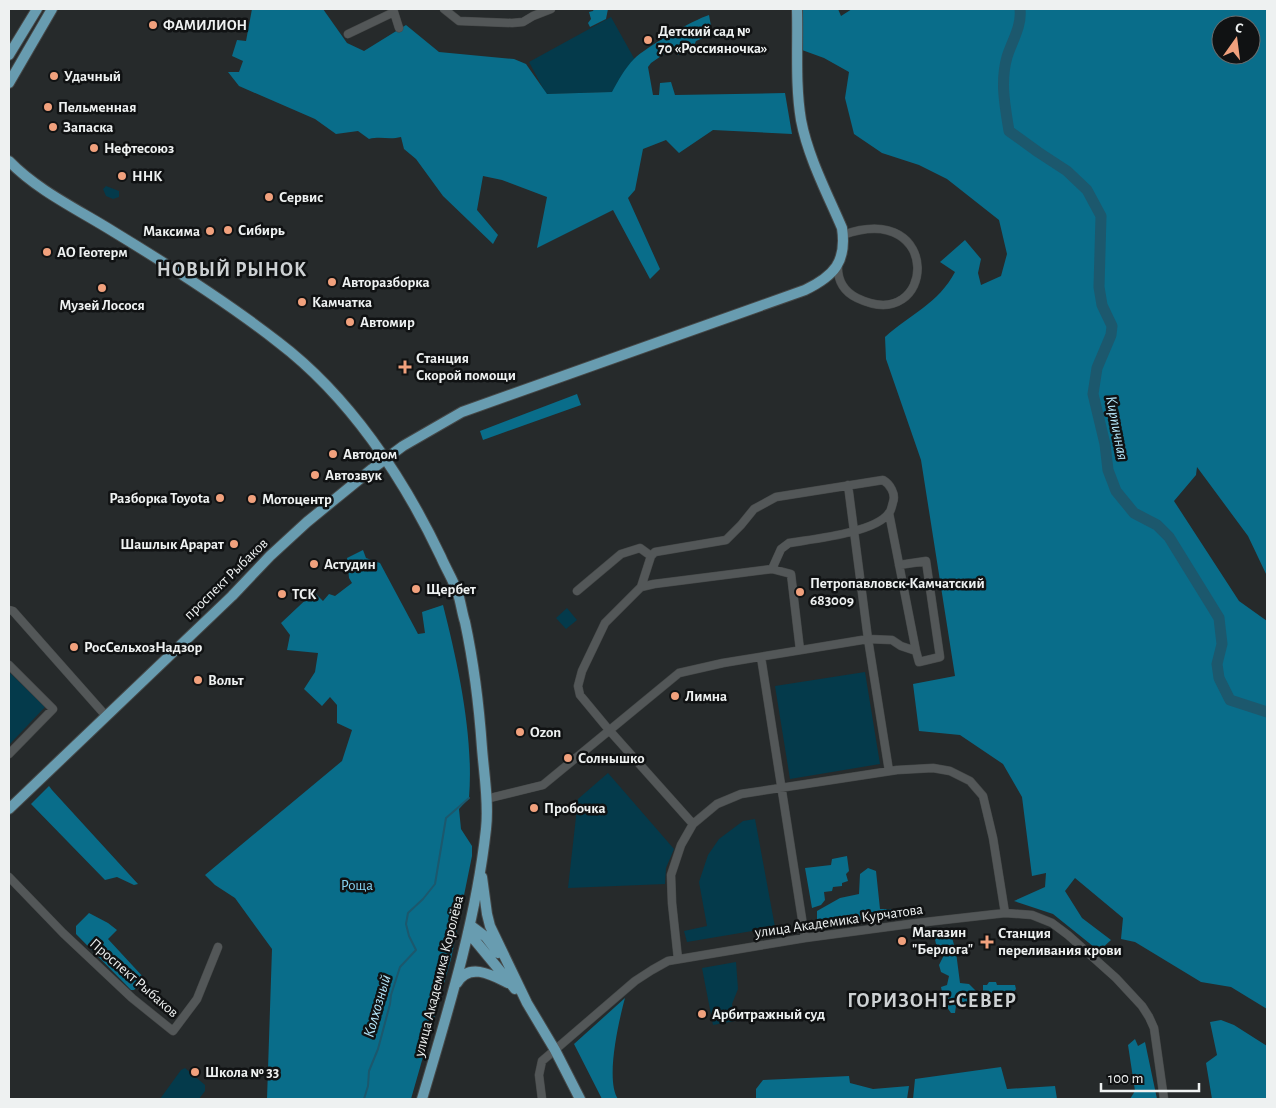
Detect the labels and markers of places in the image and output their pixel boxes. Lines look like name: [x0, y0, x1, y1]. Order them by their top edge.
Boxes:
place label: ФАМИЛИОН: [163, 18, 247, 33]
marker: ФАМИЛИОН: [147, 19, 159, 31]
place label: Детский сад № 70 «Россияночка»: [658, 24, 767, 56]
marker: Детский сад № 70 «Россияночка»: [642, 34, 654, 46]
place label: Удачный: [64, 69, 121, 84]
marker: Удачный: [48, 70, 60, 82]
place label: Пельменная: [58, 100, 136, 115]
marker: Пельменная: [42, 101, 54, 113]
place label: Запаска: [63, 120, 113, 135]
marker: Запаска: [47, 121, 59, 133]
place label: Нефтесоюз: [104, 141, 174, 156]
marker: Нефтесоюз: [88, 142, 100, 154]
place label: ННК: [132, 169, 162, 184]
marker: ННК: [116, 170, 128, 182]
place label: Сервис: [279, 190, 323, 205]
marker: Сервис: [263, 191, 275, 203]
place label: Сибирь: [238, 223, 285, 238]
place label: Максима: [143, 224, 200, 239]
marker: Сибирь: [222, 224, 234, 236]
marker: Максима: [204, 225, 216, 237]
place label: АО Геотерм: [57, 245, 128, 260]
marker: АО Геотерм: [41, 246, 53, 258]
place label: Авторазборка: [342, 275, 430, 290]
marker: Авторазборка: [326, 276, 338, 288]
marker: Музей Лосося: [96, 282, 108, 294]
place label: Камчатка: [312, 295, 372, 310]
marker: Камчатка: [296, 296, 308, 308]
place label: Музей Лосося: [59, 298, 145, 313]
place label: Автомир: [360, 315, 415, 330]
marker: Автомир: [344, 316, 356, 328]
place label: Станция Скорой помощи: [416, 351, 516, 383]
marker: Станция Скорой помощи: [398, 360, 412, 374]
place label: Автодом: [343, 447, 397, 462]
marker: Автодом: [327, 448, 339, 460]
place label: Автозвук: [325, 468, 383, 483]
marker: Автозвук: [309, 469, 321, 481]
place label: Разборка Toyota: [109, 491, 210, 506]
marker: Разборка Toyota: [214, 492, 226, 504]
place label: Мотоцентр: [262, 492, 332, 507]
marker: Мотоцентр: [246, 493, 258, 505]
place label: Шашлык Арарат: [120, 537, 224, 552]
marker: Шашлык Арарат: [228, 538, 240, 550]
place label: Астудин: [324, 557, 376, 572]
marker: Астудин: [308, 558, 320, 570]
place label: Петропавловск-Камчатский 683009: [810, 576, 985, 608]
place label: Щербет: [426, 582, 476, 597]
marker: Щербет: [410, 583, 422, 595]
marker: Петропавловск-Камчатский 683009: [794, 586, 806, 598]
place label: ТСК: [292, 587, 316, 602]
marker: ТСК: [276, 588, 288, 600]
place label: РосСельхозНадзор: [84, 640, 202, 655]
marker: РосСельхозНадзор: [68, 641, 80, 653]
place label: Вольт: [208, 673, 244, 688]
marker: Вольт: [192, 674, 204, 686]
place label: Лимна: [685, 689, 727, 704]
marker: Лимна: [669, 690, 681, 702]
place label: Ozon: [530, 725, 561, 740]
marker: Ozon: [514, 726, 526, 738]
place label: Солнышко: [578, 751, 645, 766]
marker: Солнышко: [562, 752, 574, 764]
place label: Пробочка: [544, 801, 606, 816]
marker: Пробочка: [528, 802, 540, 814]
place label: Магазин "Берлога": [912, 925, 973, 957]
place label: Станция переливания крови: [998, 926, 1122, 958]
marker: Магазин "Берлога": [896, 935, 908, 947]
marker: Станция переливания крови: [980, 935, 994, 949]
place label: Арбитражный суд: [712, 1007, 825, 1022]
marker: Арбитражный суд: [696, 1008, 708, 1020]
place label: Школа № 33: [205, 1065, 279, 1080]
marker: Школа № 33: [189, 1066, 201, 1078]

